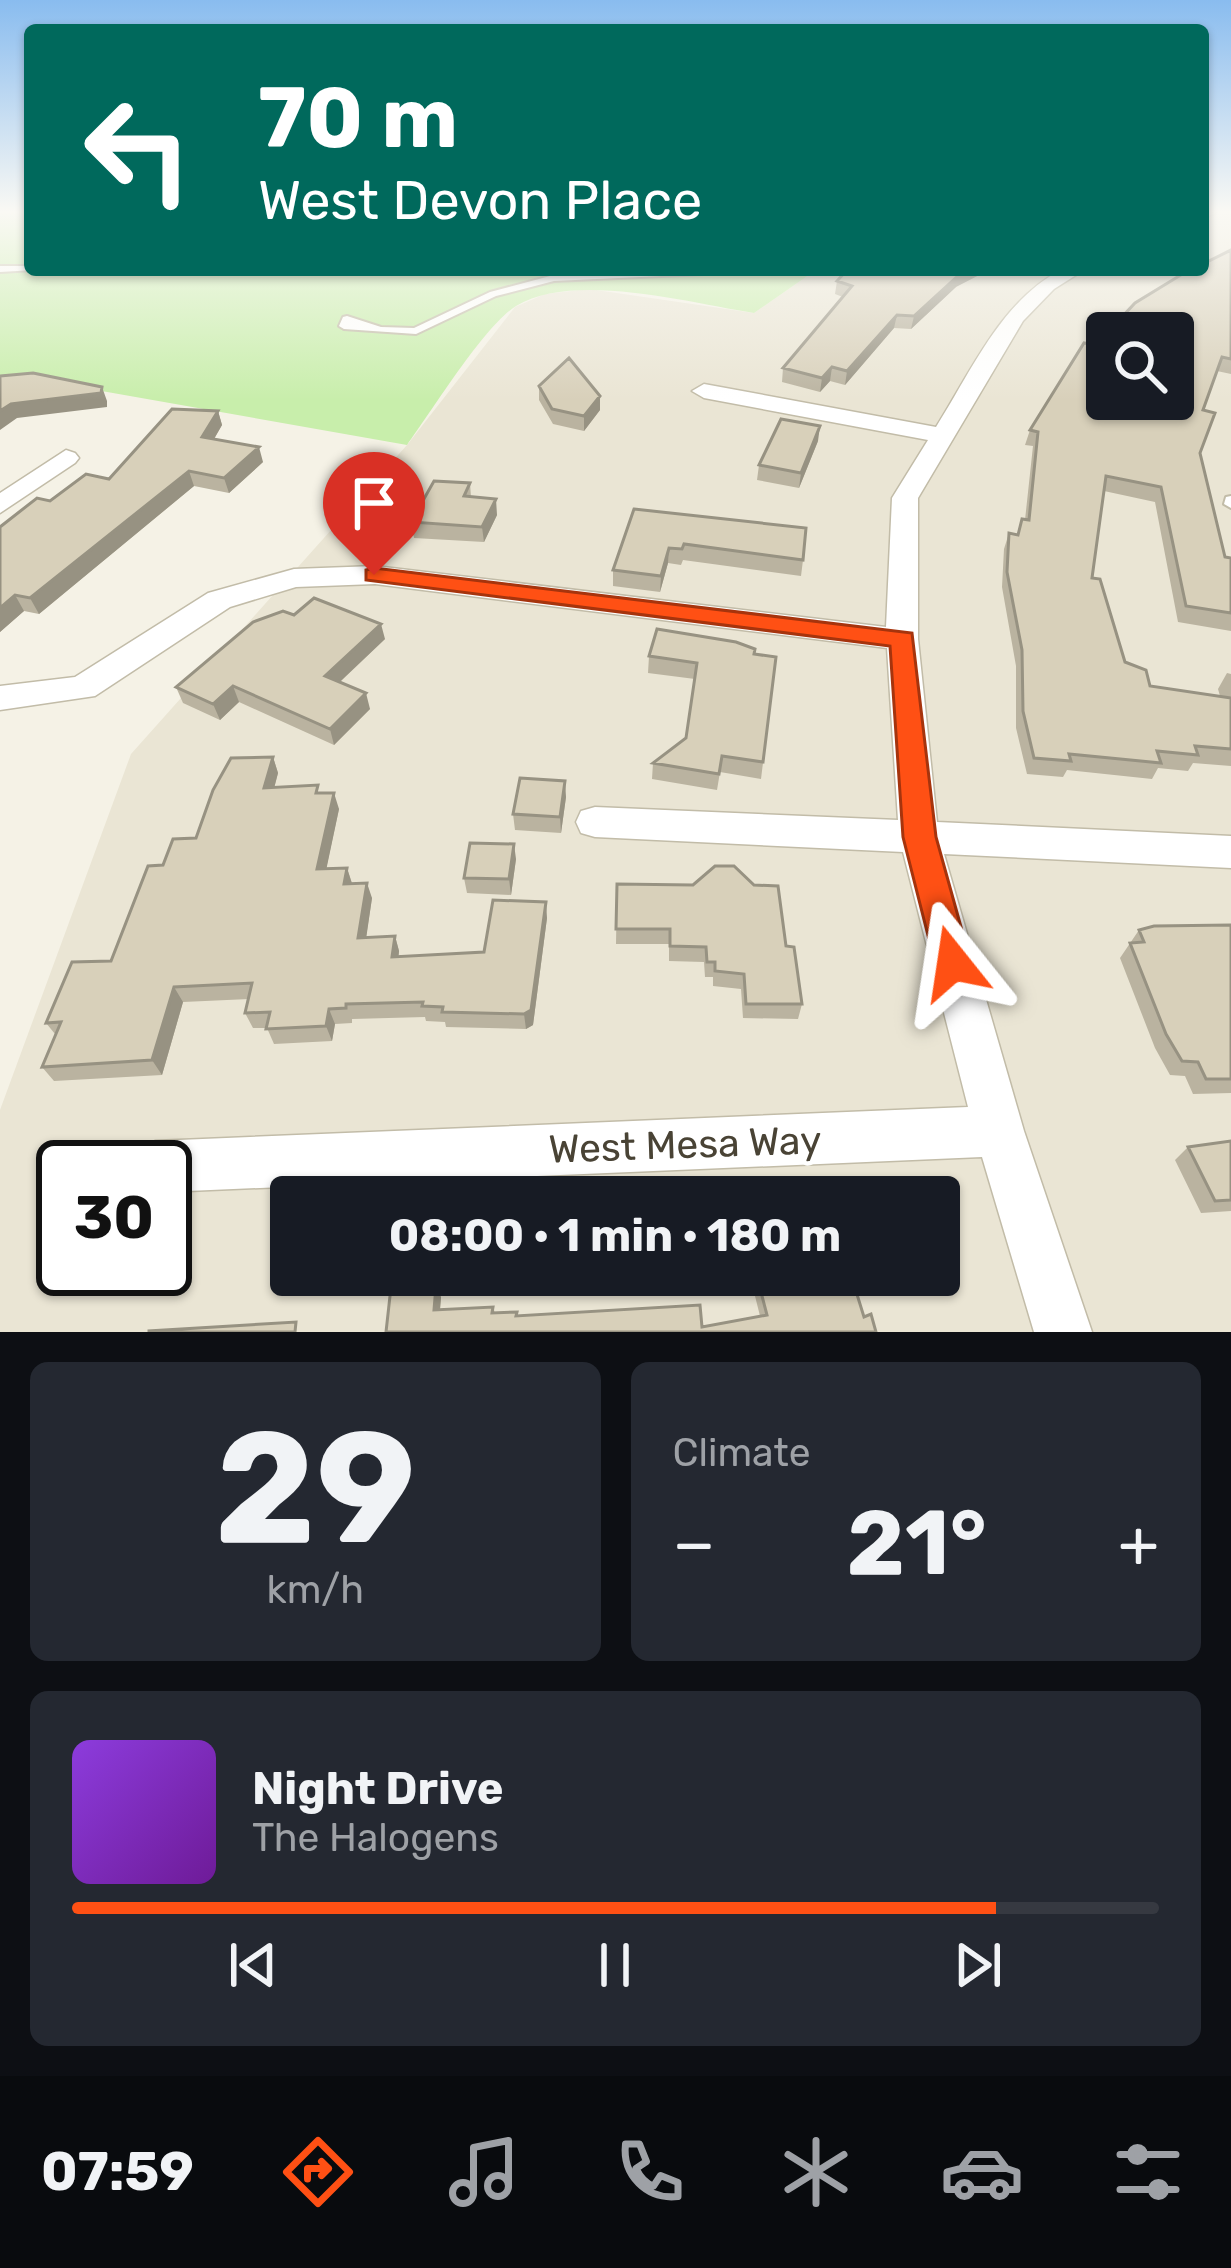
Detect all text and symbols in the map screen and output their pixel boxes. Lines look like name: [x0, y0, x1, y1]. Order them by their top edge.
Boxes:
text: 70 m: [258, 68, 458, 168]
icon: left: [60, 72, 216, 228]
text: West Devon Place: [258, 169, 702, 233]
map controls: [1086, 312, 1194, 420]
button: search: [1086, 312, 1194, 420]
pin: [323, 452, 425, 575]
icon: arrive: [341, 470, 407, 536]
position arrow: [890, 900, 1016, 1026]
street label: West Mesa Way: [548, 1117, 822, 1173]
speed limit sign: 30: [36, 1140, 192, 1296]
text: 08:00 · 1 min · 180 m: [389, 1209, 841, 1262]
text: 29: [215, 1396, 416, 1581]
text: Climate: [673, 1430, 811, 1476]
text: 21°: [847, 1490, 987, 1597]
text: −: [673, 1504, 715, 1583]
text: +: [1118, 1504, 1159, 1583]
text: km/h: [267, 1567, 364, 1613]
text: Night Drive: [252, 1762, 504, 1815]
text: The Halogens: [252, 1815, 499, 1861]
icon: previous: [220, 1932, 286, 1998]
icon: pause: [582, 1932, 648, 1998]
icon: next: [945, 1932, 1011, 1998]
icon: directions: [276, 2130, 360, 2214]
icon: music: [442, 2130, 526, 2214]
icon: phone: [608, 2130, 692, 2214]
icon: climate: [774, 2130, 858, 2214]
icon: car: [940, 2130, 1024, 2214]
icon: filters: [1106, 2130, 1190, 2214]
text: 07:59: [41, 2140, 194, 2204]

